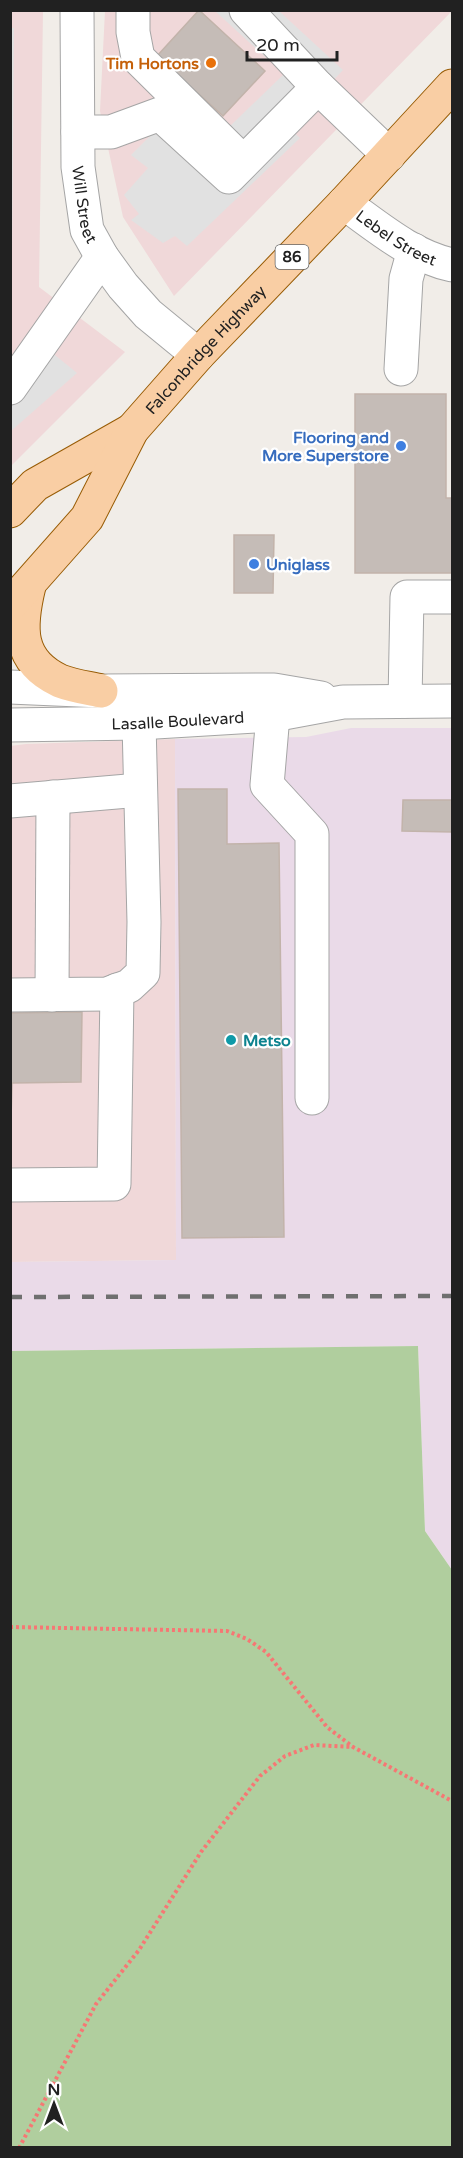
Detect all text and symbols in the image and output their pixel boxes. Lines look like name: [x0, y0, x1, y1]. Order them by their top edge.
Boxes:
scale bar: [247, 24, 337, 62]
text: 20 m: [256, 34, 300, 56]
place label: Tim Hortons: [105, 54, 199, 74]
marker: Tim Hortons: [204, 56, 218, 70]
street label: Will Street: [67, 165, 101, 247]
street label: Lebel Street: [351, 206, 439, 271]
road number: 86: [276, 245, 308, 269]
street label: Falconbridge Highway: [141, 281, 271, 419]
place label: Flooring and More Superstore: [262, 428, 389, 466]
marker: Flooring and More Superstore: [394, 439, 408, 453]
place label: Uniglass: [266, 555, 330, 575]
marker: Uniglass: [247, 557, 261, 571]
street label: Lasalle Boulevard: [111, 708, 245, 734]
place label: Metso: [243, 1031, 291, 1051]
marker: Metso: [224, 1033, 238, 1047]
north arrow: [24, 2074, 84, 2134]
text: N: [48, 2080, 60, 2100]

